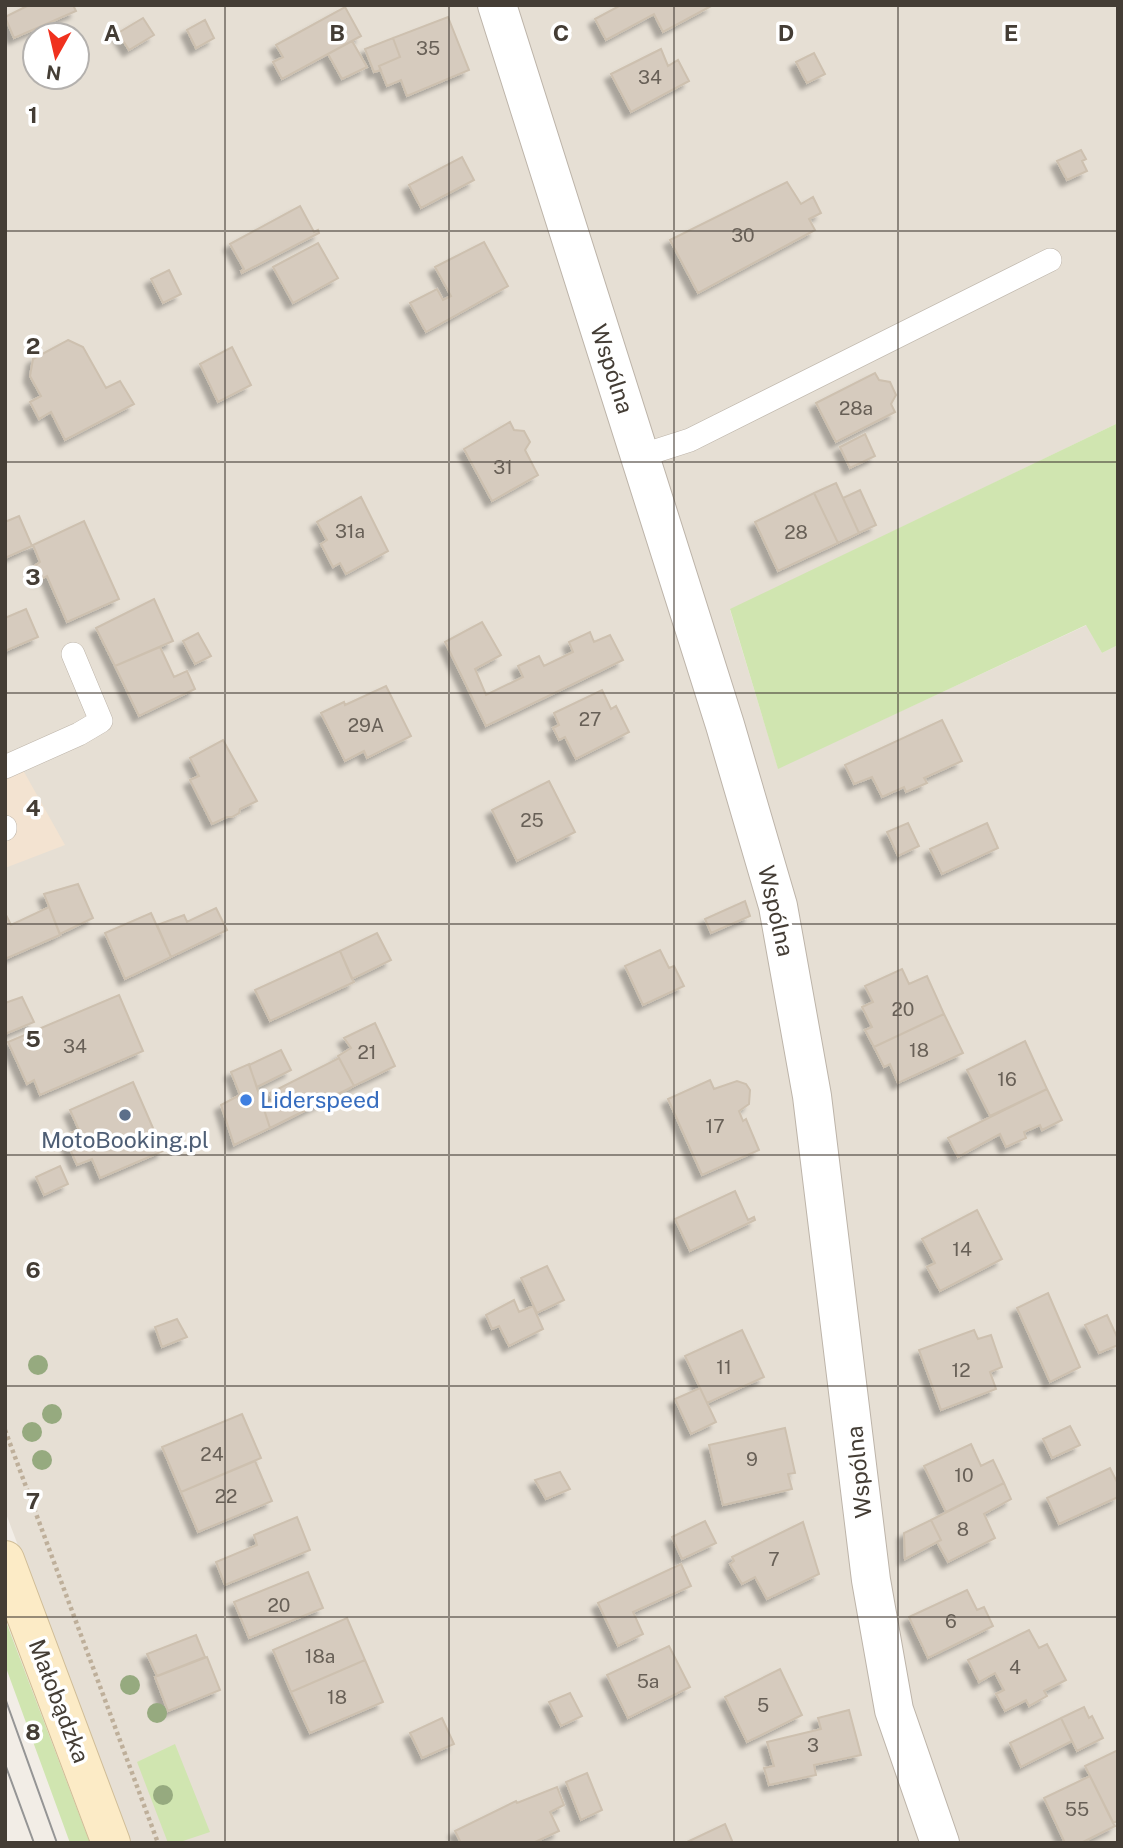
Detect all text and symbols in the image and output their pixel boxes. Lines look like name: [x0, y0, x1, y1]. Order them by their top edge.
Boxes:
text: A: [104, 19, 121, 46]
text: B: [329, 19, 345, 46]
text: C: [553, 19, 569, 46]
text: D: [778, 19, 794, 46]
text: E: [1004, 19, 1018, 46]
north arrow: [21, 21, 91, 91]
house number: 35: [416, 37, 440, 59]
text: N: [45, 61, 63, 85]
house number: 34: [638, 66, 662, 88]
text: 1: [28, 101, 38, 128]
house number: 30: [731, 224, 755, 246]
street label: Wspólna: [585, 321, 640, 417]
text: 2: [26, 332, 40, 359]
house number: 28a: [839, 397, 873, 419]
house number: 31: [493, 456, 513, 478]
house number: 31a: [335, 520, 365, 542]
house number: 28: [784, 521, 808, 543]
text: 3: [25, 563, 41, 590]
house number: 27: [579, 708, 601, 730]
house number: 29A: [348, 714, 384, 736]
text: 4: [25, 794, 41, 821]
house number: 25: [520, 809, 544, 831]
street label: Wspólna: [753, 863, 800, 959]
house number: 20: [892, 998, 914, 1020]
text: 5: [25, 1025, 41, 1052]
house number: 34: [63, 1035, 87, 1057]
house number: 18: [909, 1039, 929, 1061]
house number: 21: [357, 1041, 377, 1063]
house number: 16: [997, 1068, 1017, 1090]
place label: Liderspeed: [260, 1086, 380, 1113]
marker: Liderspeed: [238, 1092, 254, 1108]
marker: MotoBooking.pl: [117, 1107, 133, 1123]
house number: 17: [705, 1115, 725, 1137]
place label: MotoBooking.pl: [41, 1126, 209, 1153]
house number: 14: [952, 1238, 972, 1260]
text: 6: [25, 1256, 41, 1283]
house number: 11: [716, 1356, 732, 1378]
house number: 12: [951, 1359, 971, 1381]
street label: Wspólna: [840, 1425, 877, 1519]
house number: 24: [200, 1443, 224, 1465]
house number: 9: [746, 1448, 758, 1470]
house number: 10: [954, 1464, 974, 1486]
house number: 22: [215, 1485, 237, 1507]
text: 7: [26, 1487, 40, 1514]
house number: 8: [957, 1518, 969, 1540]
house number: 7: [768, 1548, 780, 1570]
house number: 20: [268, 1594, 290, 1616]
house number: 6: [945, 1610, 957, 1632]
street label: Małobądzka: [24, 1635, 95, 1766]
house number: 18a: [305, 1645, 335, 1667]
house number: 4: [1009, 1656, 1021, 1678]
house number: 5a: [637, 1670, 659, 1692]
house number: 18: [327, 1686, 347, 1708]
house number: 5: [757, 1694, 769, 1716]
text: 8: [25, 1718, 41, 1745]
house number: 3: [807, 1734, 819, 1756]
house number: 55: [1065, 1798, 1089, 1820]

